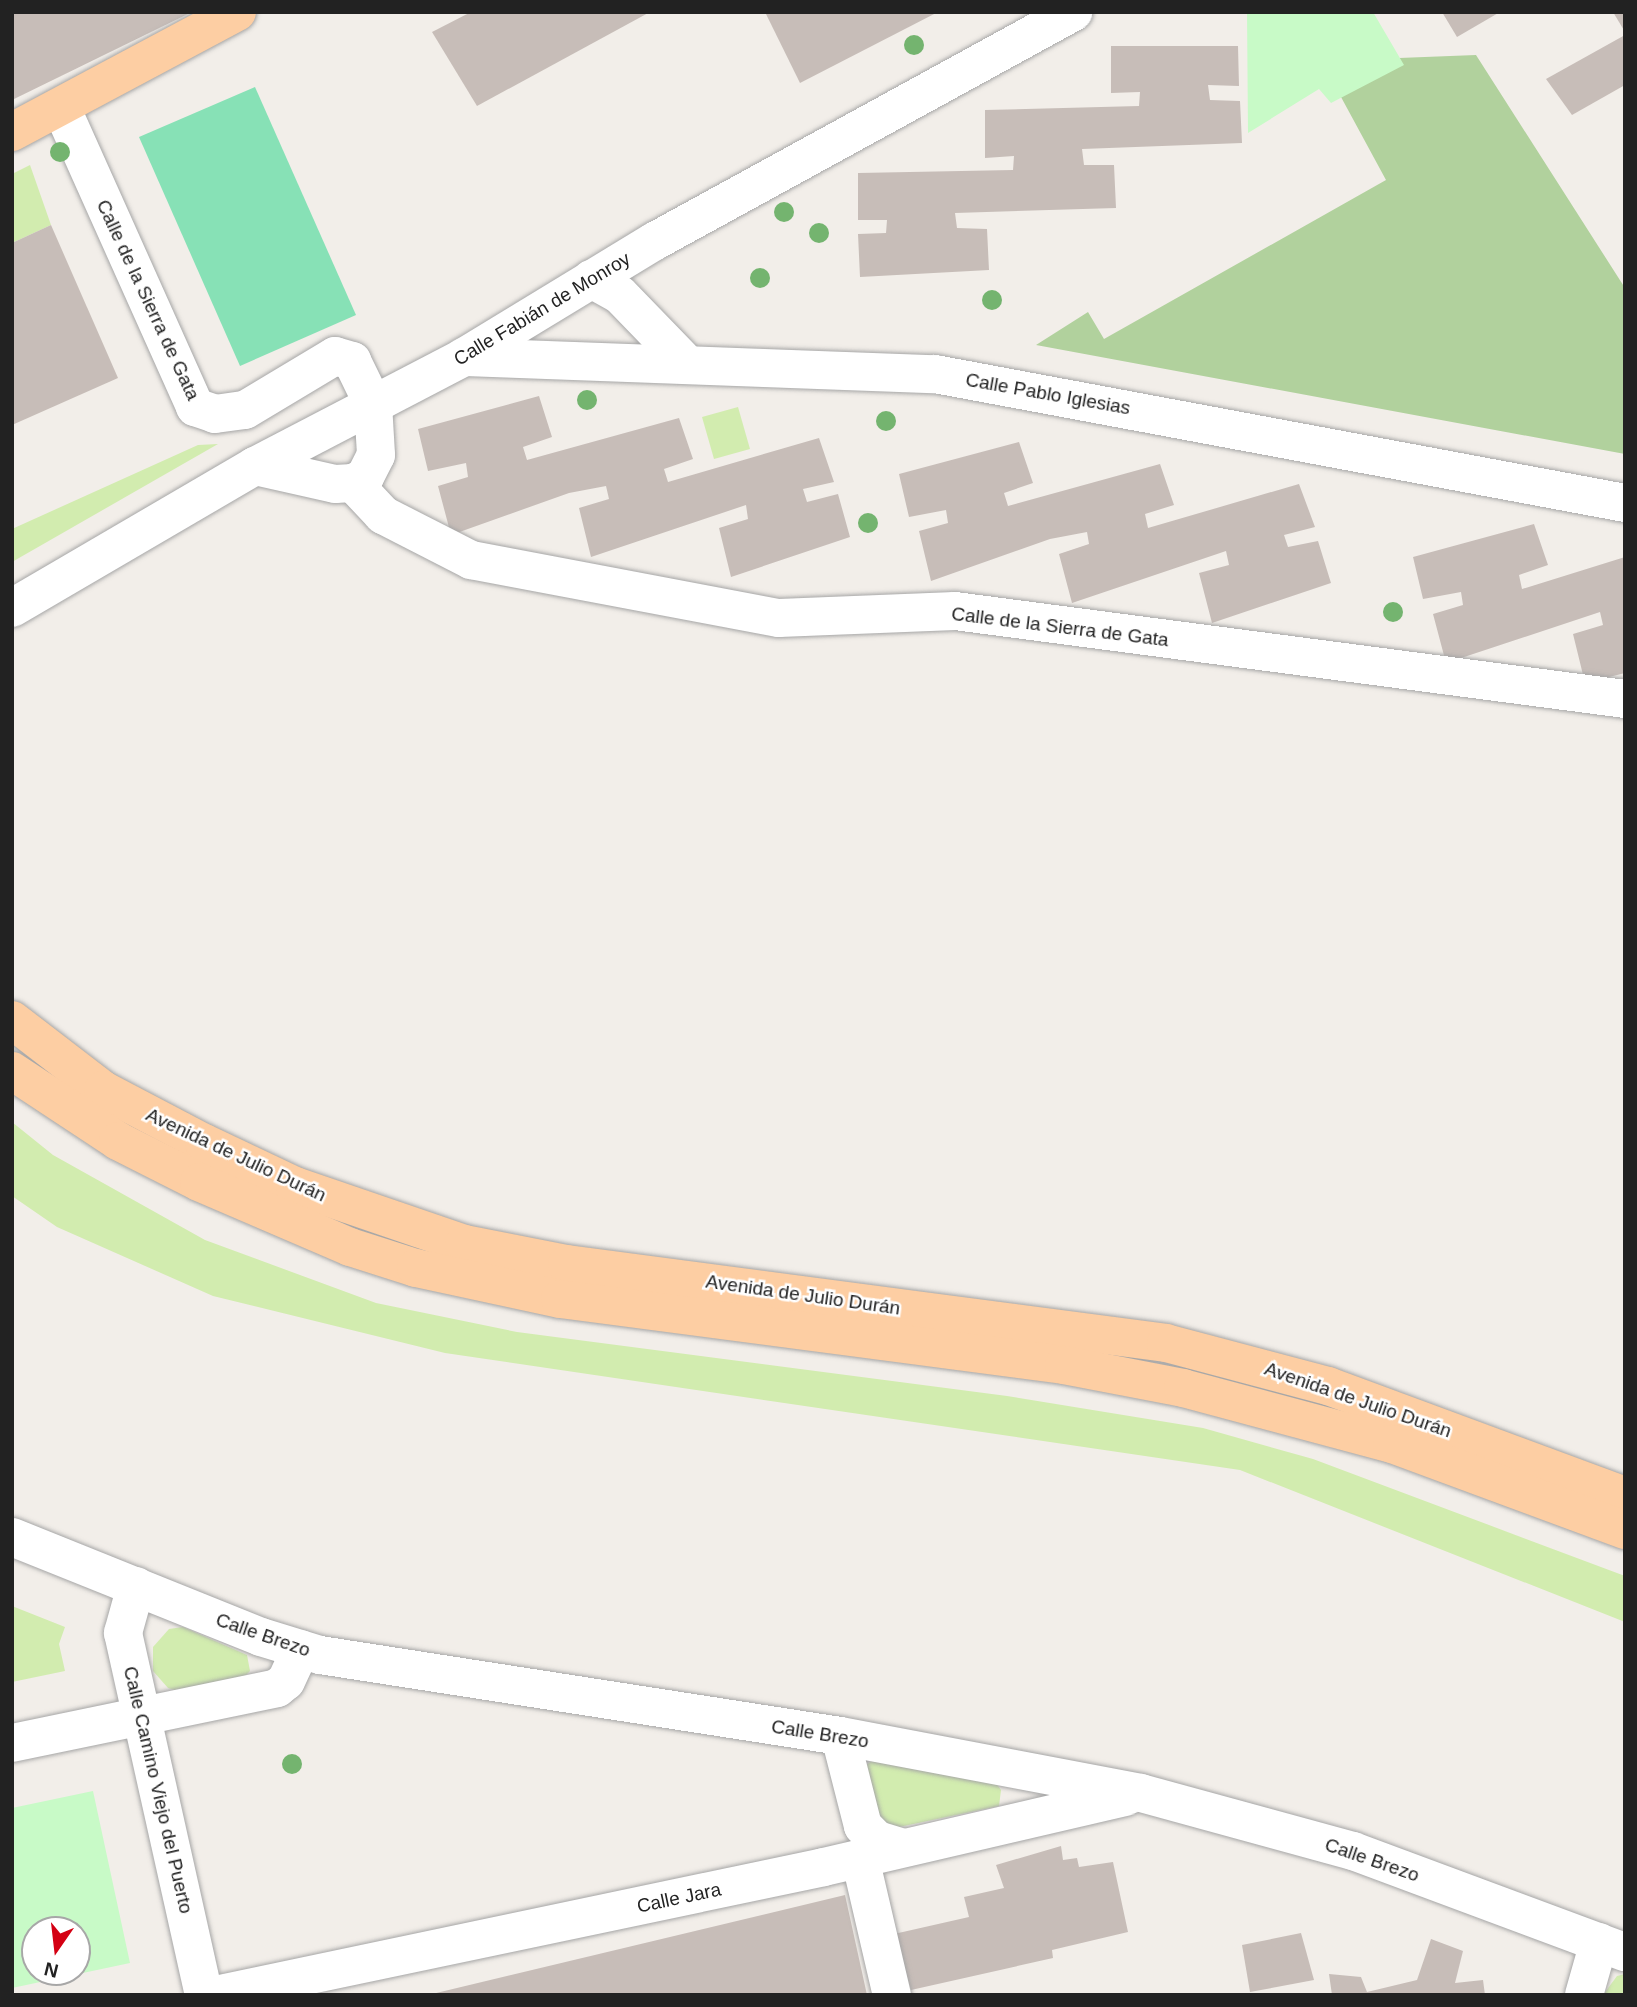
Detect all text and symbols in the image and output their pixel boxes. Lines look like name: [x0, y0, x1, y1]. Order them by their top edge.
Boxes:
street label: Calle de la Sierra de Gata: [91, 196, 205, 404]
street label: Calle Fabián de Monroy: [450, 247, 634, 371]
street label: Calle Pablo Iglesias: [964, 368, 1132, 420]
street label: Calle de la Sierra de Gata: [950, 602, 1170, 652]
street label: Avenida de Julio Durán: [142, 1103, 330, 1207]
street label: Avenida de Julio Durán: [704, 1270, 902, 1320]
street label: Avenida de Julio Durán: [1262, 1357, 1454, 1443]
street label: Calle Brezo: [213, 1608, 313, 1662]
street label: Calle Camino Viejo del Puerto: [118, 1664, 198, 1916]
street label: Calle Brezo: [770, 1715, 870, 1753]
street label: Calle Brezo: [1322, 1833, 1422, 1887]
street label: Calle Jara: [635, 1878, 723, 1918]
north arrow: [21, 1916, 91, 1986]
text: N: [42, 1958, 60, 1982]

